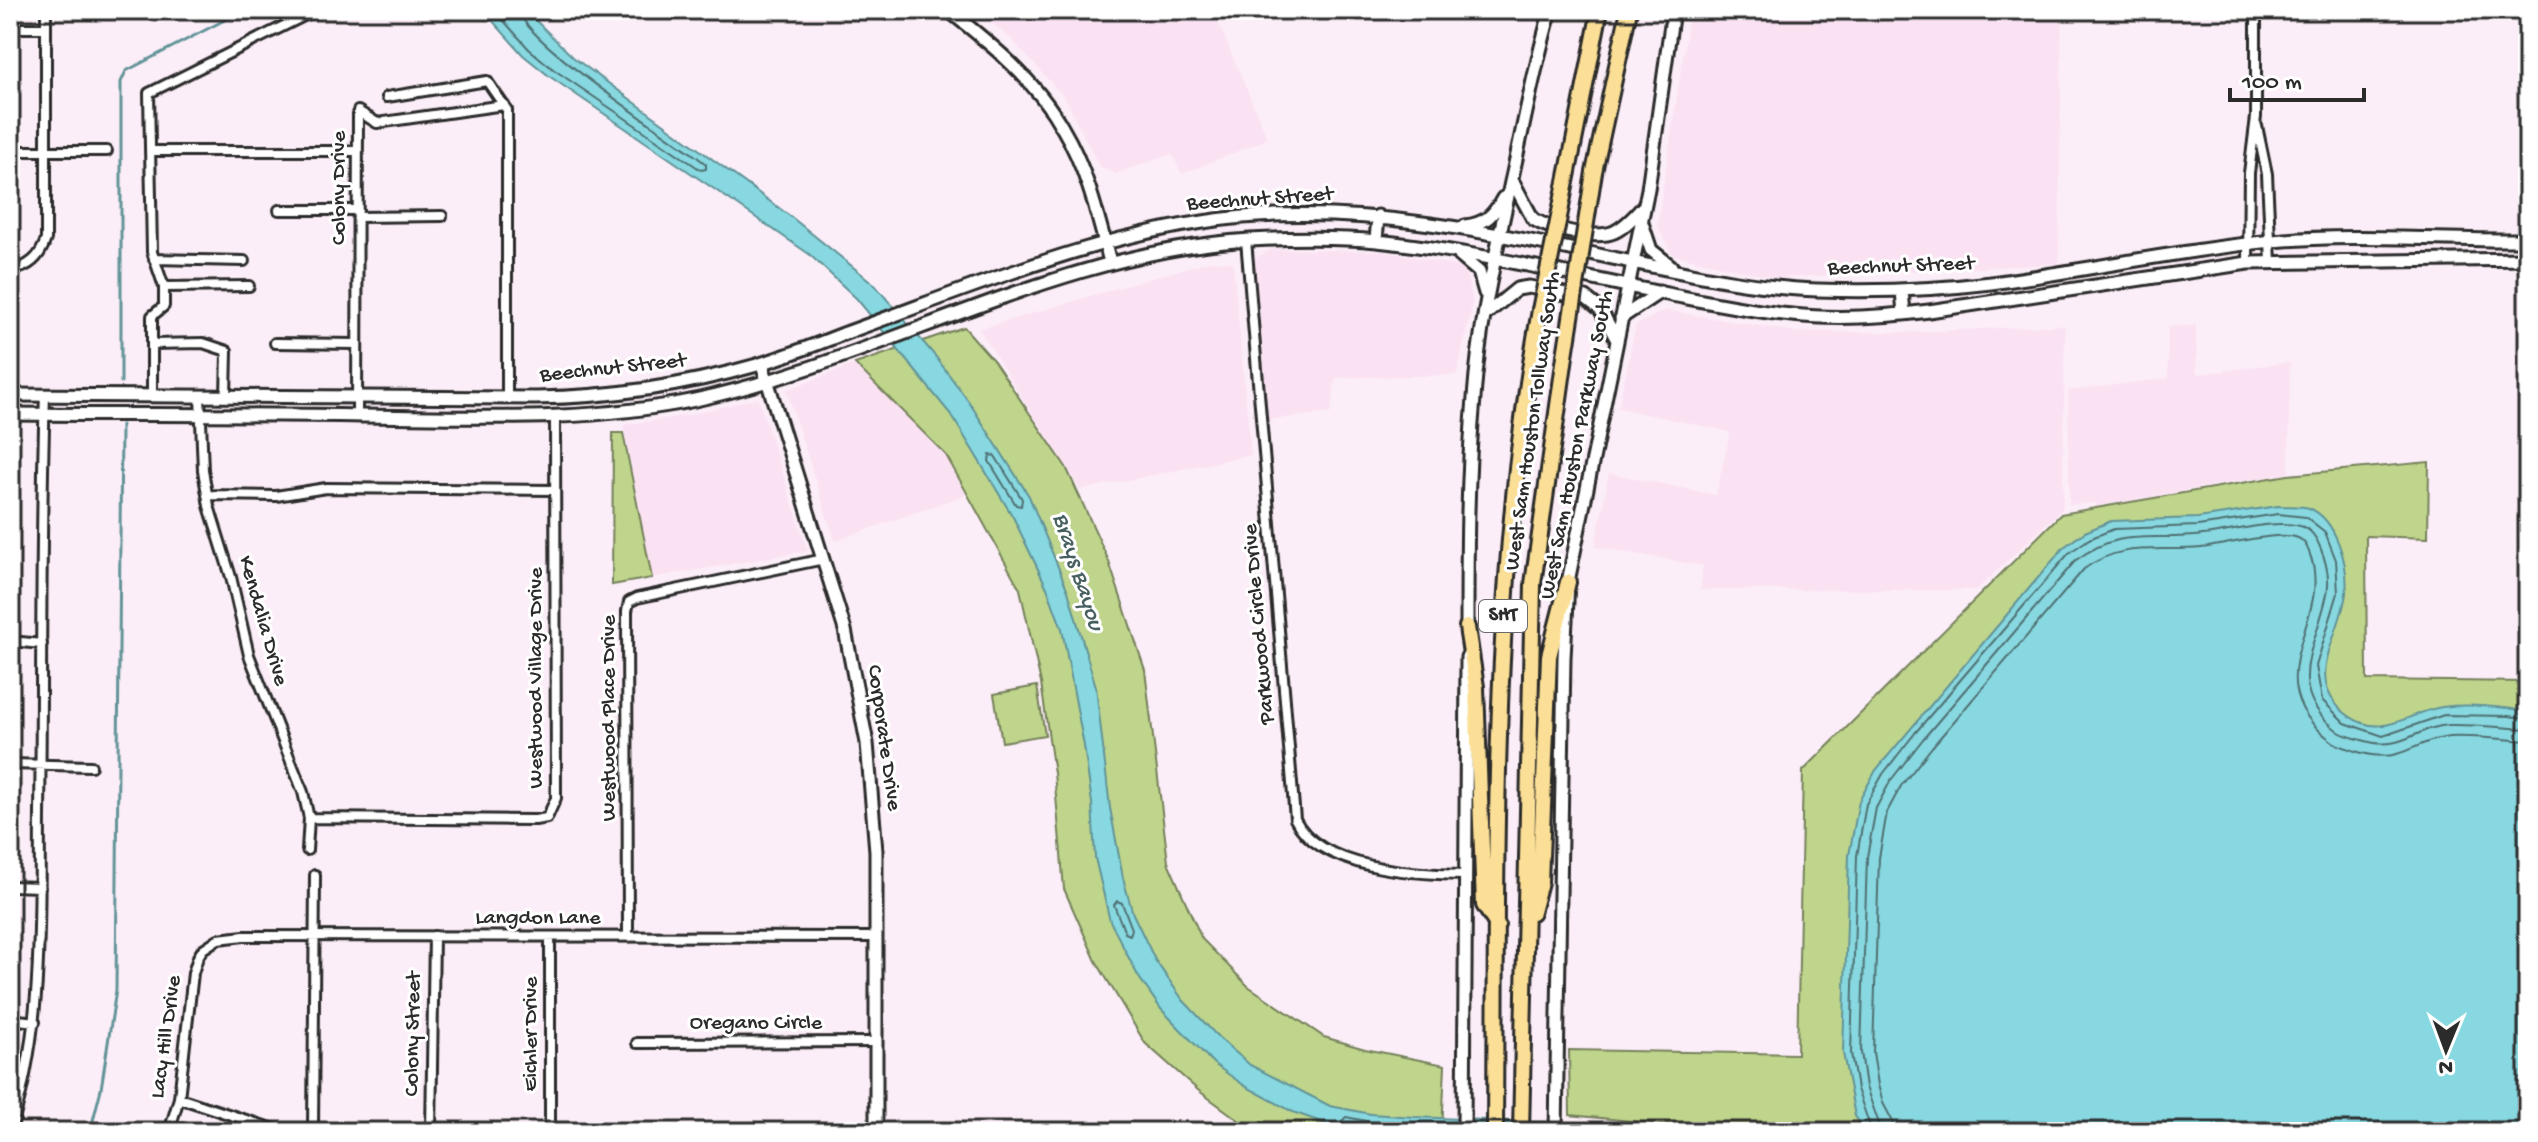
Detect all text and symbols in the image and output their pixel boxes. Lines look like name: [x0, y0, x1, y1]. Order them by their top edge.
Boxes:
scale bar: [2230, 52, 2364, 102]
text: 100 m: [2241, 69, 2302, 98]
street label: Colony Drive: [327, 130, 353, 245]
street label: Beechnut Street: [1185, 182, 1336, 218]
street label: Beechnut Street: [1826, 251, 1977, 283]
street label: West Sam Houston Tollway South: [1500, 270, 1568, 572]
street label: West Sam Houston Parkway South: [1535, 288, 1621, 602]
street label: Beechnut Street: [538, 348, 689, 390]
water label: Brays Bayou: [1044, 510, 1110, 636]
street label: Parkwood Circle Drive: [1238, 522, 1282, 726]
street label: Kendalia Drive: [231, 553, 293, 690]
street label: Westwood Village Drive: [524, 567, 550, 789]
road number: SHT: [1479, 600, 1527, 632]
street label: Westwood Place Drive: [597, 614, 623, 821]
street label: Corporate Drive: [860, 663, 906, 813]
street label: Langdon Lane: [475, 906, 601, 932]
street label: Colony Street: [400, 969, 428, 1097]
street label: Lacy Hill Drive: [145, 973, 189, 1100]
street label: Eichler Drive: [519, 976, 545, 1091]
north arrow: [2406, 1010, 2486, 1090]
street label: Oregano Circle: [690, 1011, 823, 1037]
text: N: [2438, 1053, 2453, 1079]

